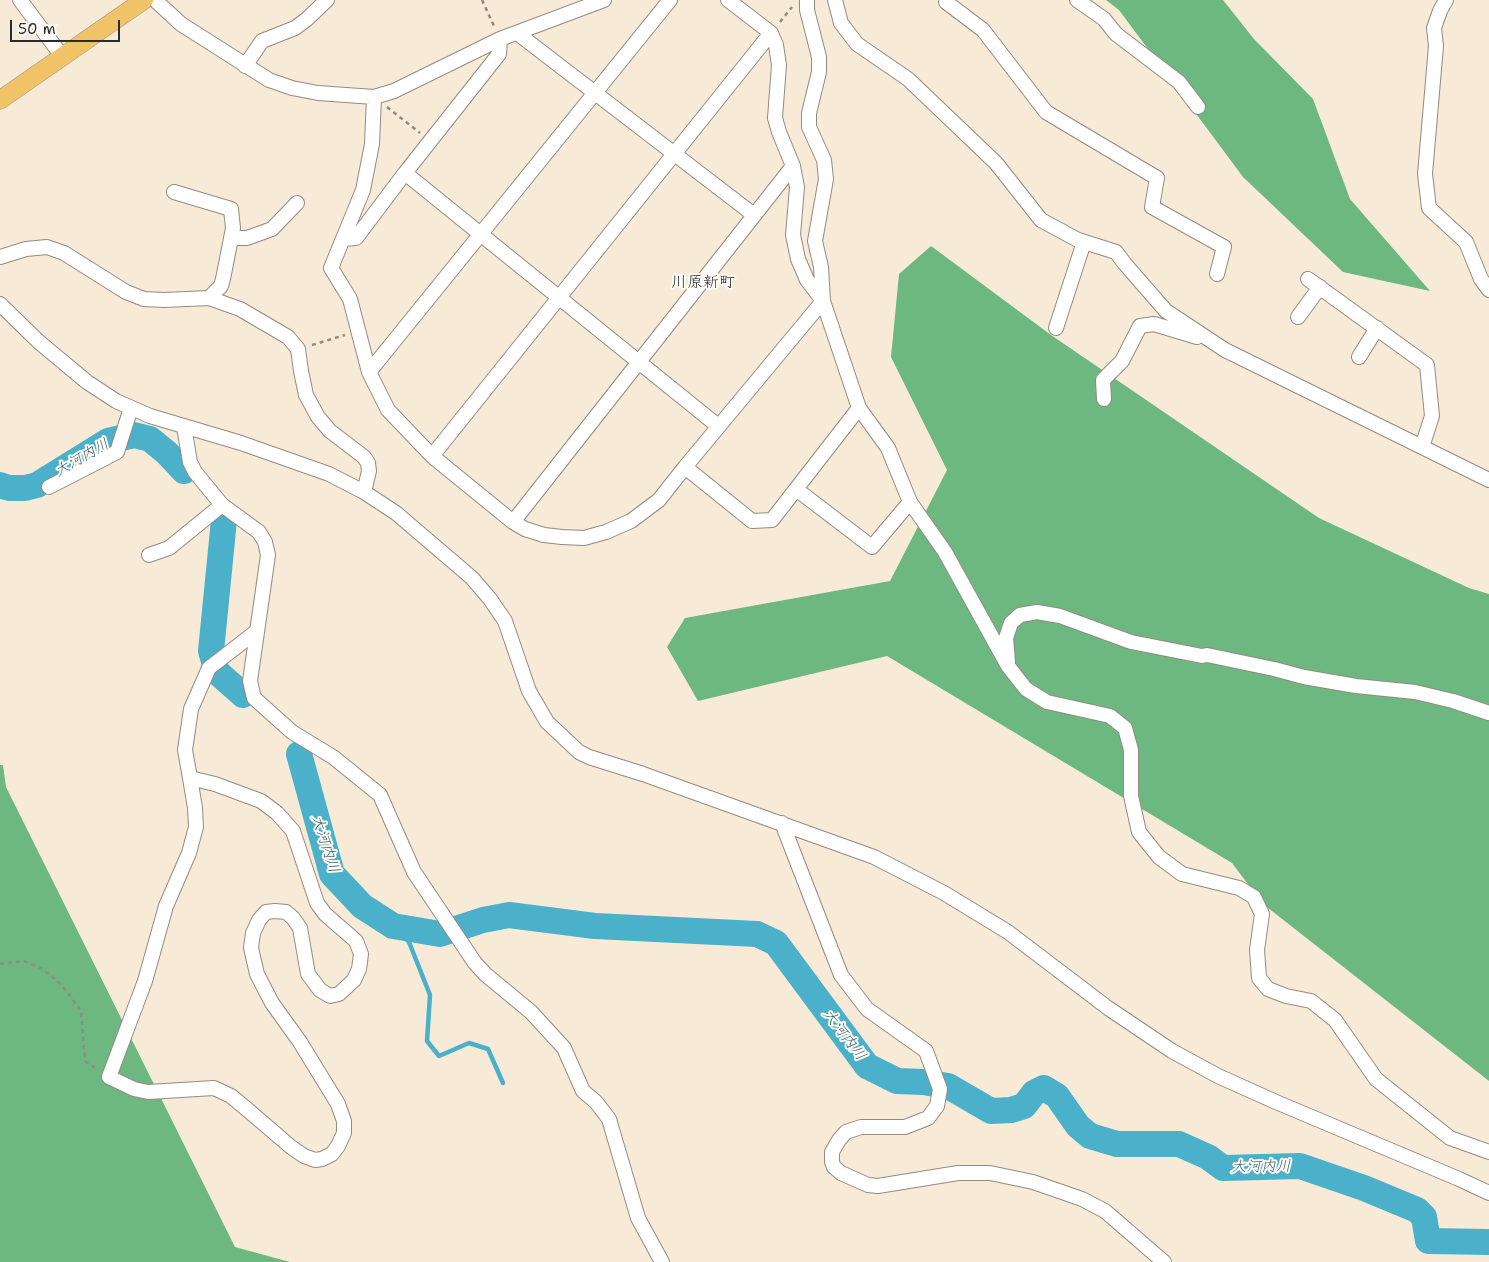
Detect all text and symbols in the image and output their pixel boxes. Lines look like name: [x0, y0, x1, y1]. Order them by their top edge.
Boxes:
scale bar: [12, 10, 122, 42]
text: 50 m: [18, 19, 56, 39]
district label: 川原新町: [671, 273, 735, 293]
water label: 大河内川: [52, 435, 112, 481]
water label: 大河内川: [307, 813, 343, 875]
water label: 大河内川: [819, 1006, 869, 1064]
water label: 大河内川: [1231, 1157, 1291, 1177]

